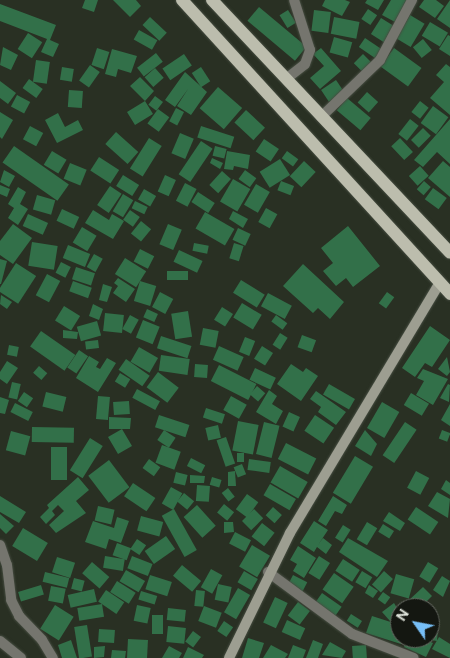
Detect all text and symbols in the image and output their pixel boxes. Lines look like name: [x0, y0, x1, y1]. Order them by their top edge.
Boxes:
north arrow: [390, 598, 440, 648]
text: N: [393, 606, 413, 624]

